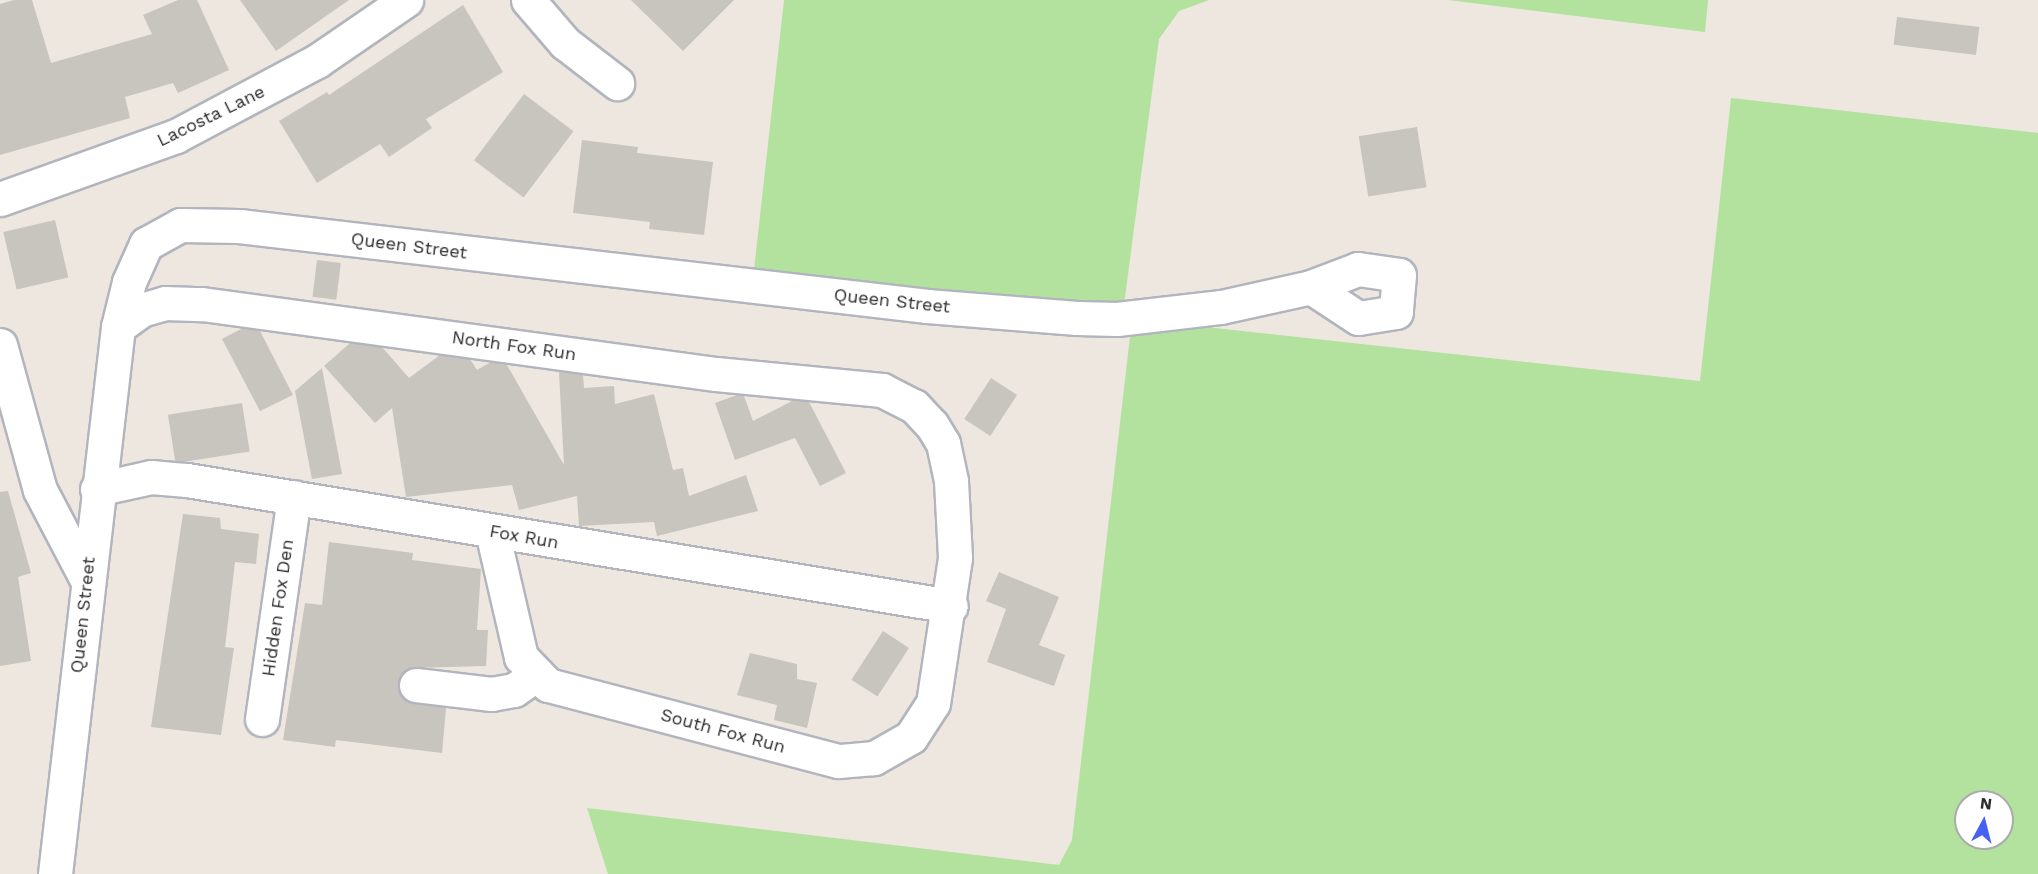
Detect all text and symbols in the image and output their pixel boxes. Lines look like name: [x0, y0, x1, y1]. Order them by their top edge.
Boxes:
street label: Lacosta Lane: [153, 81, 269, 151]
street label: Queen Street: [350, 228, 468, 264]
street label: Queen Street: [833, 284, 951, 318]
street label: North Fox Run: [450, 327, 578, 365]
street label: Fox Run: [488, 520, 560, 554]
street label: Hidden Fox Den: [258, 538, 298, 678]
street label: Queen Street: [66, 556, 100, 674]
street label: South Fox Run: [658, 704, 788, 758]
north arrow: [1954, 790, 2014, 850]
text: N: [1979, 793, 1993, 814]

